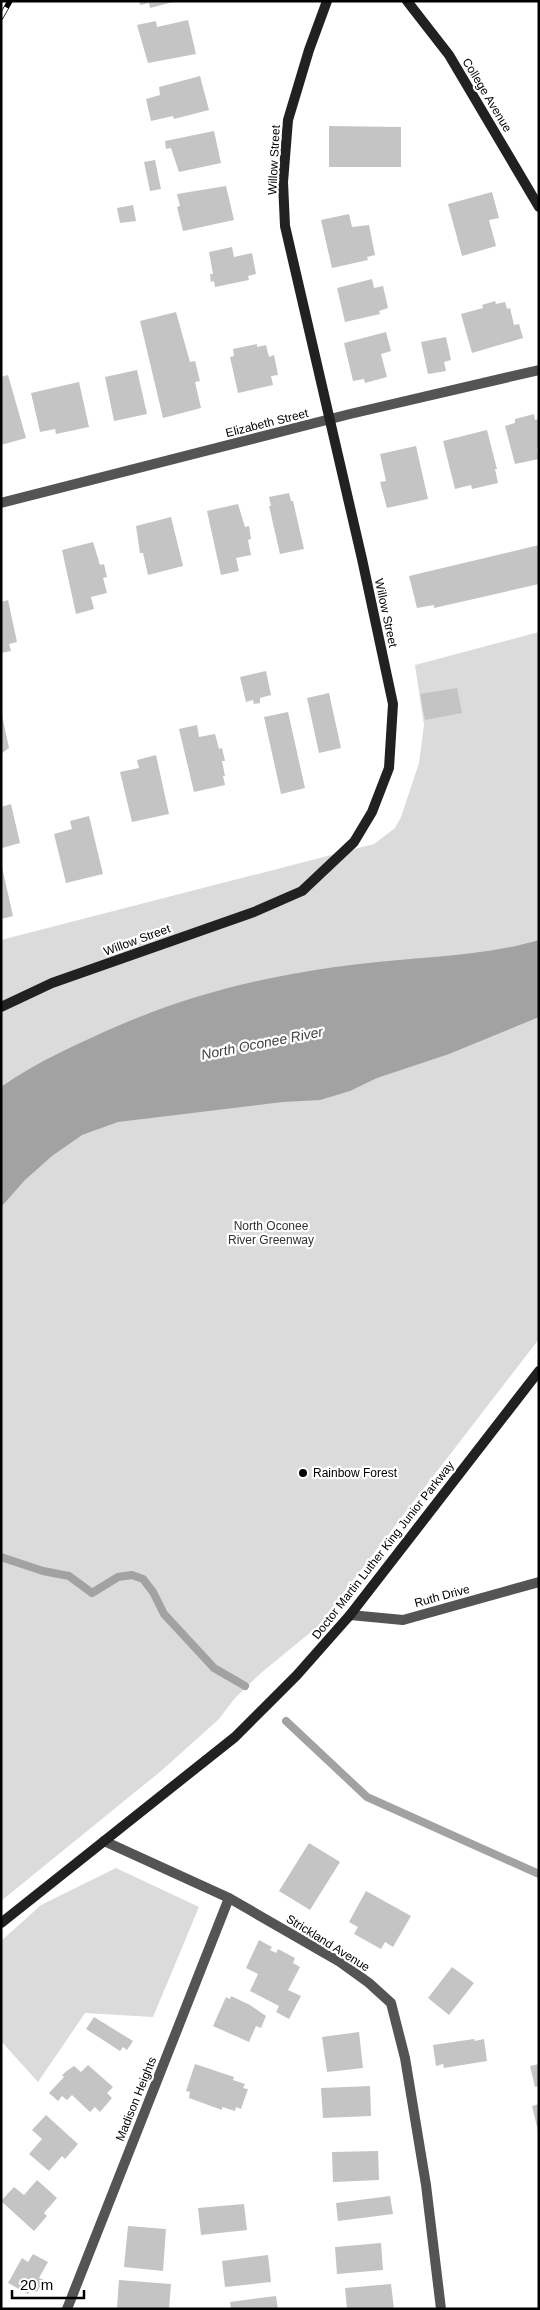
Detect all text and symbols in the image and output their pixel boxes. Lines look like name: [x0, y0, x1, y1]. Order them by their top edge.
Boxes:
street label: College Avenue: [459, 55, 515, 135]
street label: Willow Street: [265, 124, 283, 195]
street label: Elizabeth Street: [224, 406, 310, 440]
street label: Willow Street: [372, 577, 400, 649]
street label: Willow Street: [102, 921, 173, 959]
water label: North Oconee River: [200, 1023, 326, 1063]
park label: North Oconee River Greenway: [228, 1219, 314, 1247]
street label: Doctor Martin Luther King Junior Parkway: [309, 1458, 457, 1642]
place label: Rainbow Forest: [313, 1466, 398, 1480]
marker: Rainbow Forest: [297, 1467, 309, 1479]
street label: Ruth Drive: [413, 1582, 472, 1610]
street label: Strickland Avenue: [284, 1912, 373, 1975]
street label: Madison Heights: [113, 2055, 159, 2143]
scale bar: [12, 2268, 85, 2300]
text: 20 m: [20, 2276, 53, 2293]

